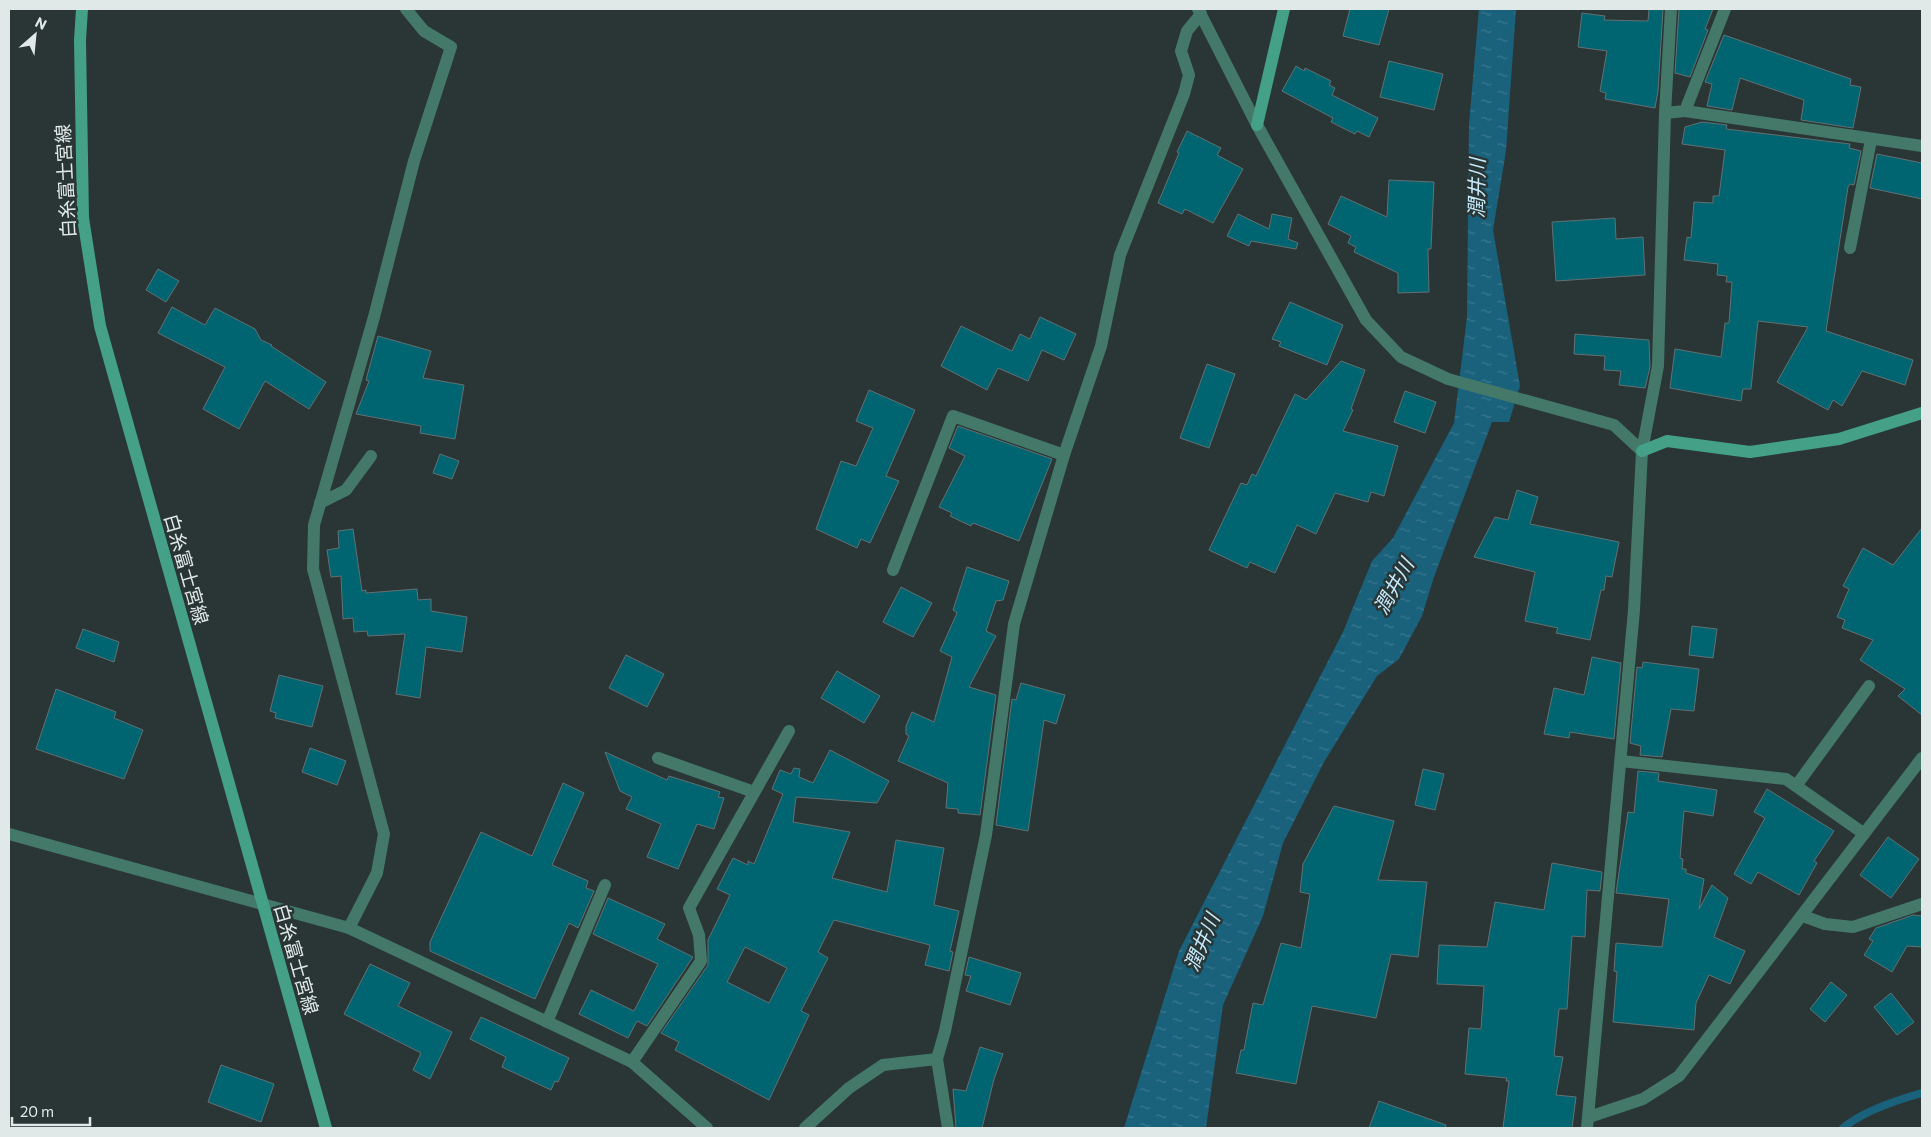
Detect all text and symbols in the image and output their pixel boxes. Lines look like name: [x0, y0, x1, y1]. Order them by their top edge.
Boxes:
north arrow: [10, 10, 60, 60]
text: N: [33, 13, 50, 33]
street label: 白糸富士宮線: [51, 123, 79, 239]
water label: 潤井川: [1463, 156, 1489, 218]
street label: 白糸富士宮線: [160, 511, 214, 627]
water label: 潤井川: [1368, 552, 1419, 618]
street label: 白糸富士宮線: [270, 901, 324, 1017]
water label: 潤井川: [1178, 908, 1225, 974]
scale bar: [12, 1094, 90, 1126]
text: 20 m: [20, 1102, 54, 1120]

